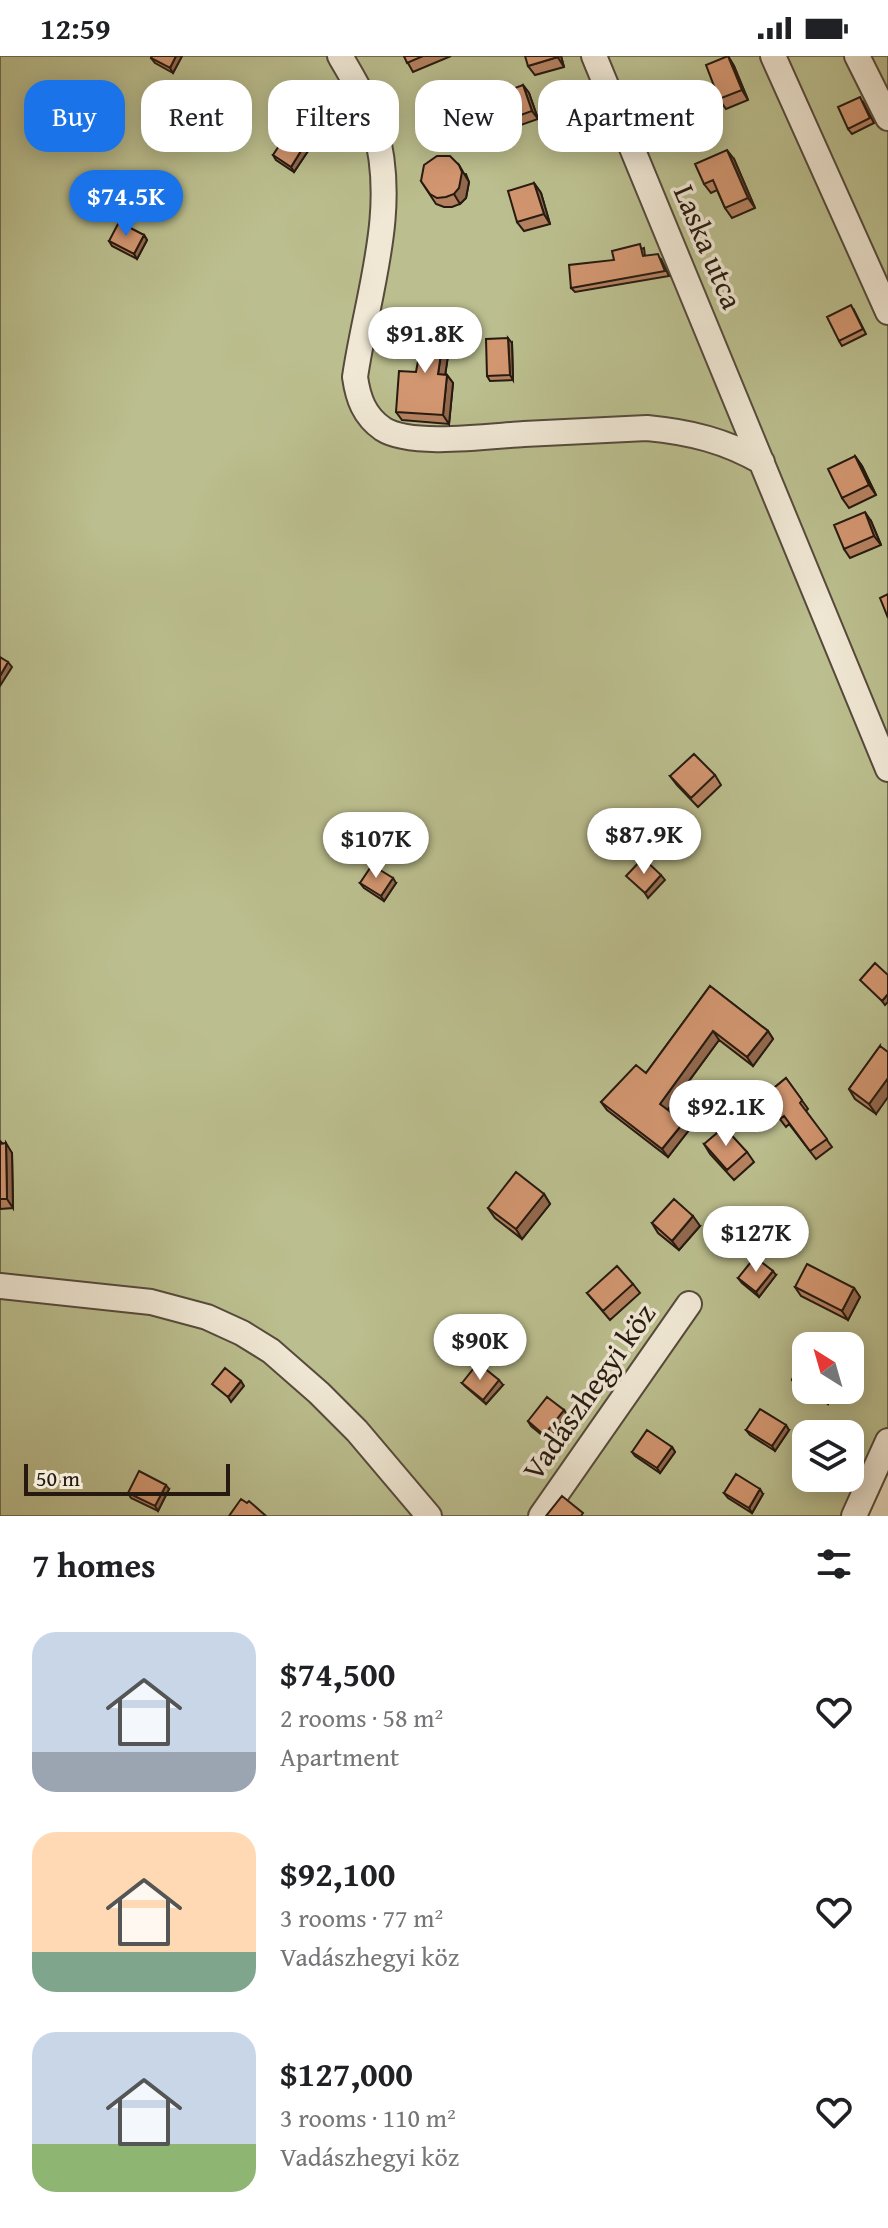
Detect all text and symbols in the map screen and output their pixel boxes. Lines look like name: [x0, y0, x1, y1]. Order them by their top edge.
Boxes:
text: 12:59: [40, 6, 111, 50]
chip: Buy: [24, 80, 125, 152]
chip: Rent: [141, 80, 252, 152]
chip: Filters: [268, 80, 399, 152]
chip: New: [415, 80, 522, 152]
chip: Apartment: [538, 80, 723, 152]
pin: $74.5K: [61, 170, 191, 238]
text: $74.5K: [87, 176, 165, 215]
street label: Laska utca: [663, 178, 755, 316]
pin: $91.8K: [360, 307, 490, 375]
text: $91.8K: [386, 313, 464, 352]
pin: $87.9K: [579, 808, 709, 876]
pin: $107K: [320, 812, 432, 880]
text: $87.9K: [605, 814, 683, 853]
text: $107K: [341, 818, 411, 857]
pin: $92.1K: [661, 1080, 791, 1148]
text: $92.1K: [687, 1086, 765, 1125]
pin: $127K: [700, 1206, 812, 1274]
text: $127K: [721, 1212, 791, 1251]
street label: Vadászhegyi köz: [511, 1294, 666, 1489]
pin: $90K: [433, 1314, 527, 1382]
text: $90K: [452, 1320, 508, 1359]
north arrow: [792, 1332, 864, 1404]
map controls: [792, 1332, 864, 1492]
button: layers: [792, 1420, 864, 1492]
scale bar: [24, 1460, 230, 1496]
text: 50 m: [36, 1462, 80, 1494]
text: 7 homes: [32, 1540, 156, 1589]
icon: filters: [812, 1542, 856, 1586]
text: $74,500: [280, 1649, 395, 1698]
icon: home: [96, 1664, 192, 1760]
icon: heart: [812, 1690, 856, 1734]
text: 2 rooms · 58 m²: [280, 1698, 443, 1737]
text: Apartment: [280, 1737, 399, 1776]
text: $92,100: [280, 1849, 395, 1898]
icon: home: [96, 1864, 192, 1960]
icon: heart: [812, 1890, 856, 1934]
text: 3 rooms · 77 m²: [280, 1898, 443, 1937]
text: Vadászhegyi köz: [280, 1937, 459, 1976]
text: $127,000: [280, 2049, 413, 2098]
icon: home: [96, 2064, 192, 2160]
icon: heart: [812, 2090, 856, 2134]
text: 3 rooms · 110 m²: [280, 2098, 456, 2137]
text: Vadászhegyi köz: [280, 2137, 459, 2176]

